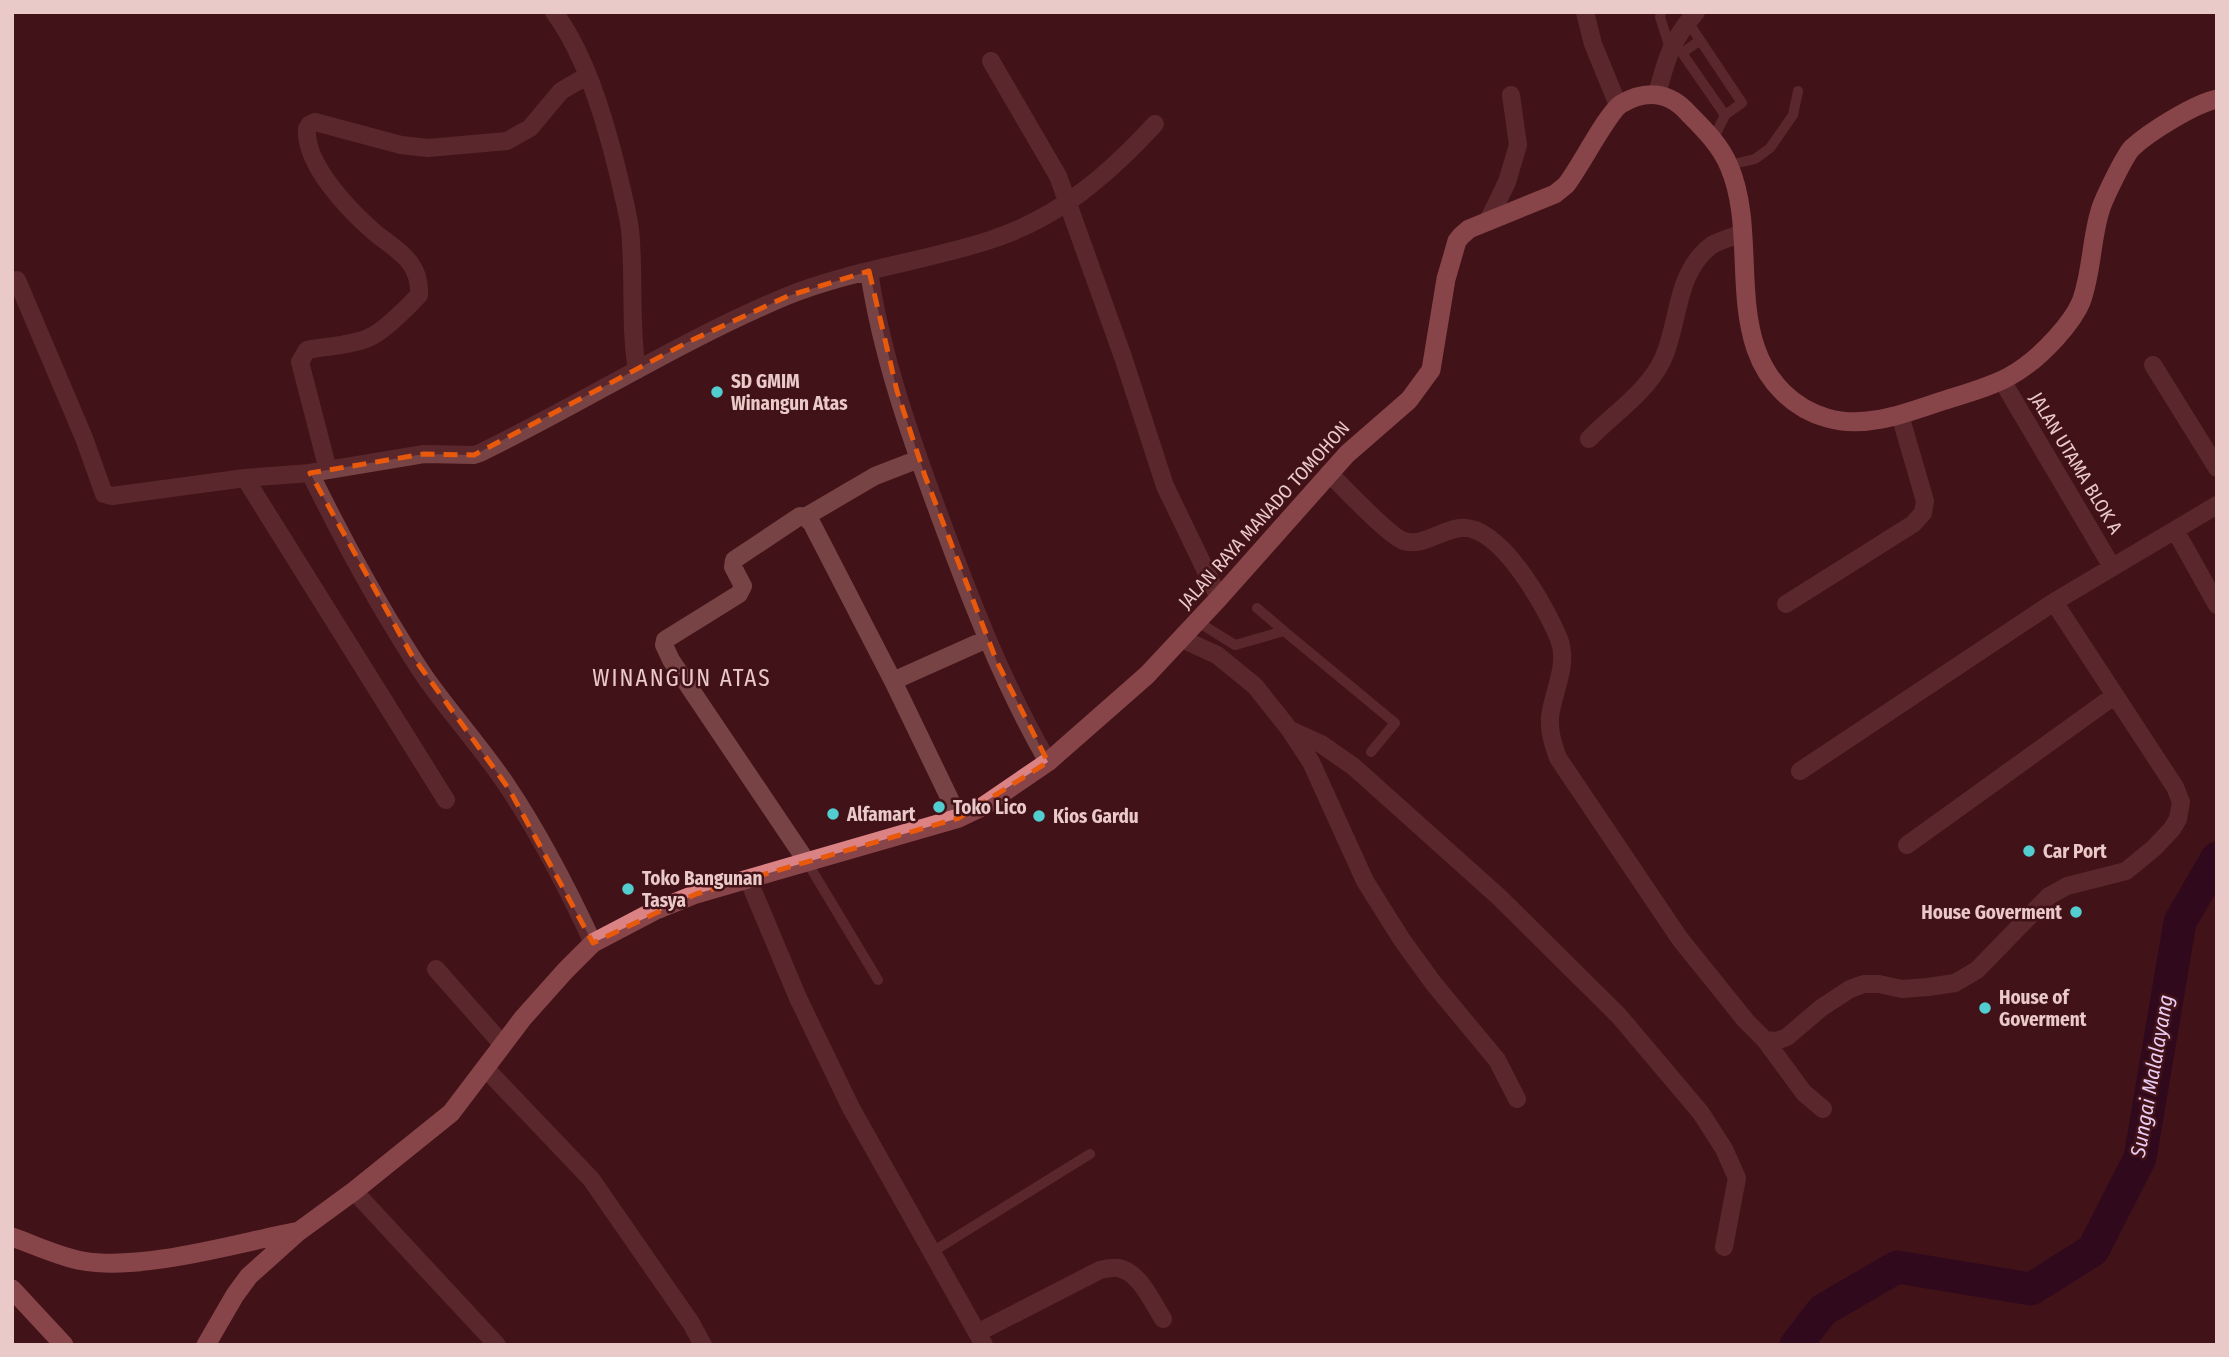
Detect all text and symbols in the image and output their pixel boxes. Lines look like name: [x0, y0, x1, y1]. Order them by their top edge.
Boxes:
place label: SD GMIM Winangun Atas: [731, 370, 848, 415]
marker: SD GMIM Winangun Atas: [709, 384, 725, 400]
street label: JALAN UTAMA BLOK A: [2025, 388, 2127, 538]
street label: JALAN RAYA MANADO TOMOHON: [1174, 416, 1354, 614]
district label: WINANGUN ATAS: [592, 664, 772, 692]
place label: Toko Lico: [953, 796, 1027, 819]
marker: Toko Lico: [931, 799, 947, 815]
place label: Alfamart: [846, 803, 916, 826]
place label: Kios Gardu: [1053, 805, 1139, 828]
marker: Alfamart: [825, 806, 841, 822]
marker: Kios Gardu: [1031, 808, 1047, 824]
place label: Car Port: [2043, 840, 2107, 863]
marker: Car Port: [2021, 843, 2037, 859]
place label: Toko Bangunan Tasya: [642, 867, 762, 912]
marker: Toko Bangunan Tasya: [620, 881, 636, 897]
place label: House Goverment: [1921, 901, 2062, 924]
marker: House Goverment: [2068, 904, 2084, 920]
place label: House of Goverment: [1999, 986, 2087, 1031]
water label: Sungai Malalayang: [2125, 993, 2179, 1160]
marker: House of Goverment: [1977, 1000, 1993, 1016]

